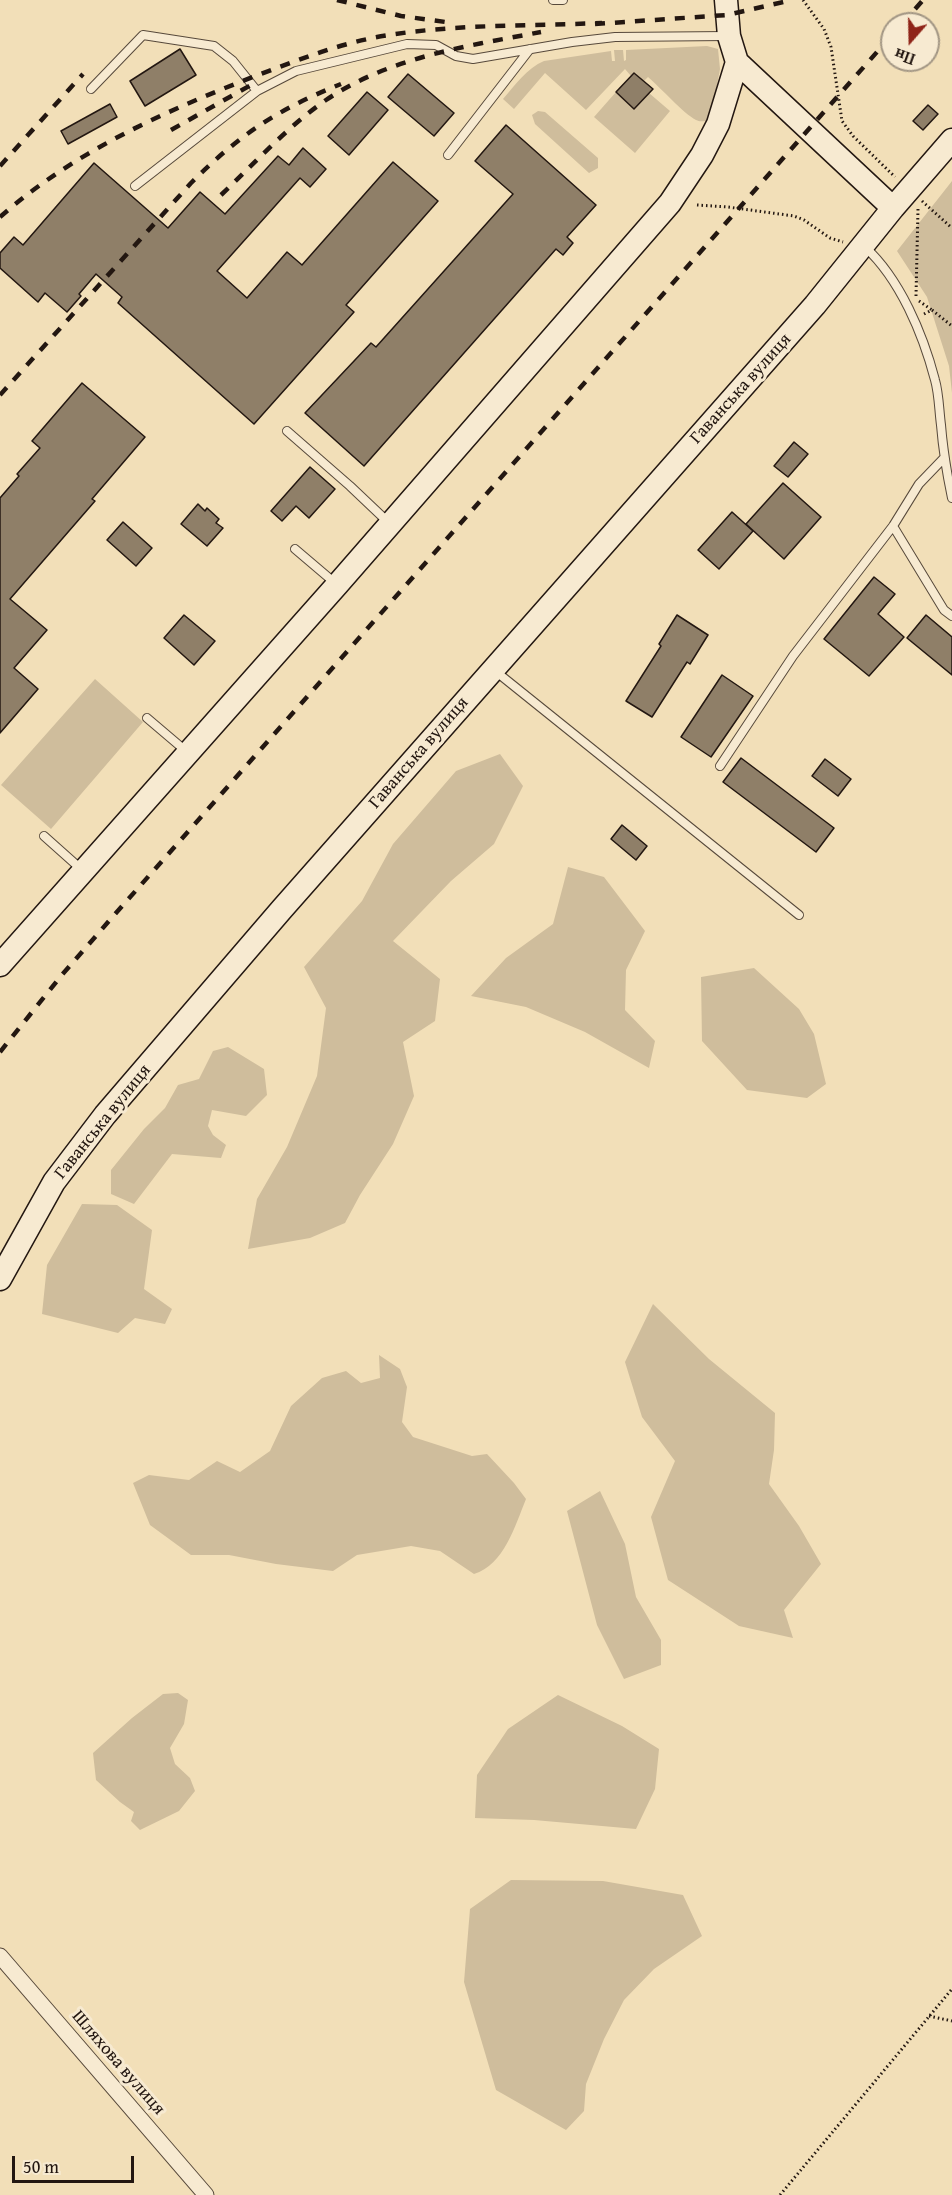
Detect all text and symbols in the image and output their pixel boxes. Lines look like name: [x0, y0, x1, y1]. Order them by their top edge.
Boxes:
north arrow: [880, 12, 940, 72]
text: Пн: [891, 42, 918, 72]
street label: Гаванська вулиця: [686, 329, 796, 449]
street label: Гаванська вулиця: [364, 693, 474, 813]
street label: Гаванська вулиця: [50, 1060, 156, 1184]
street label: Шляхова вулиця: [67, 2006, 169, 2120]
scale bar: [15, 2144, 136, 2182]
text: 50 m: [23, 2153, 59, 2180]

